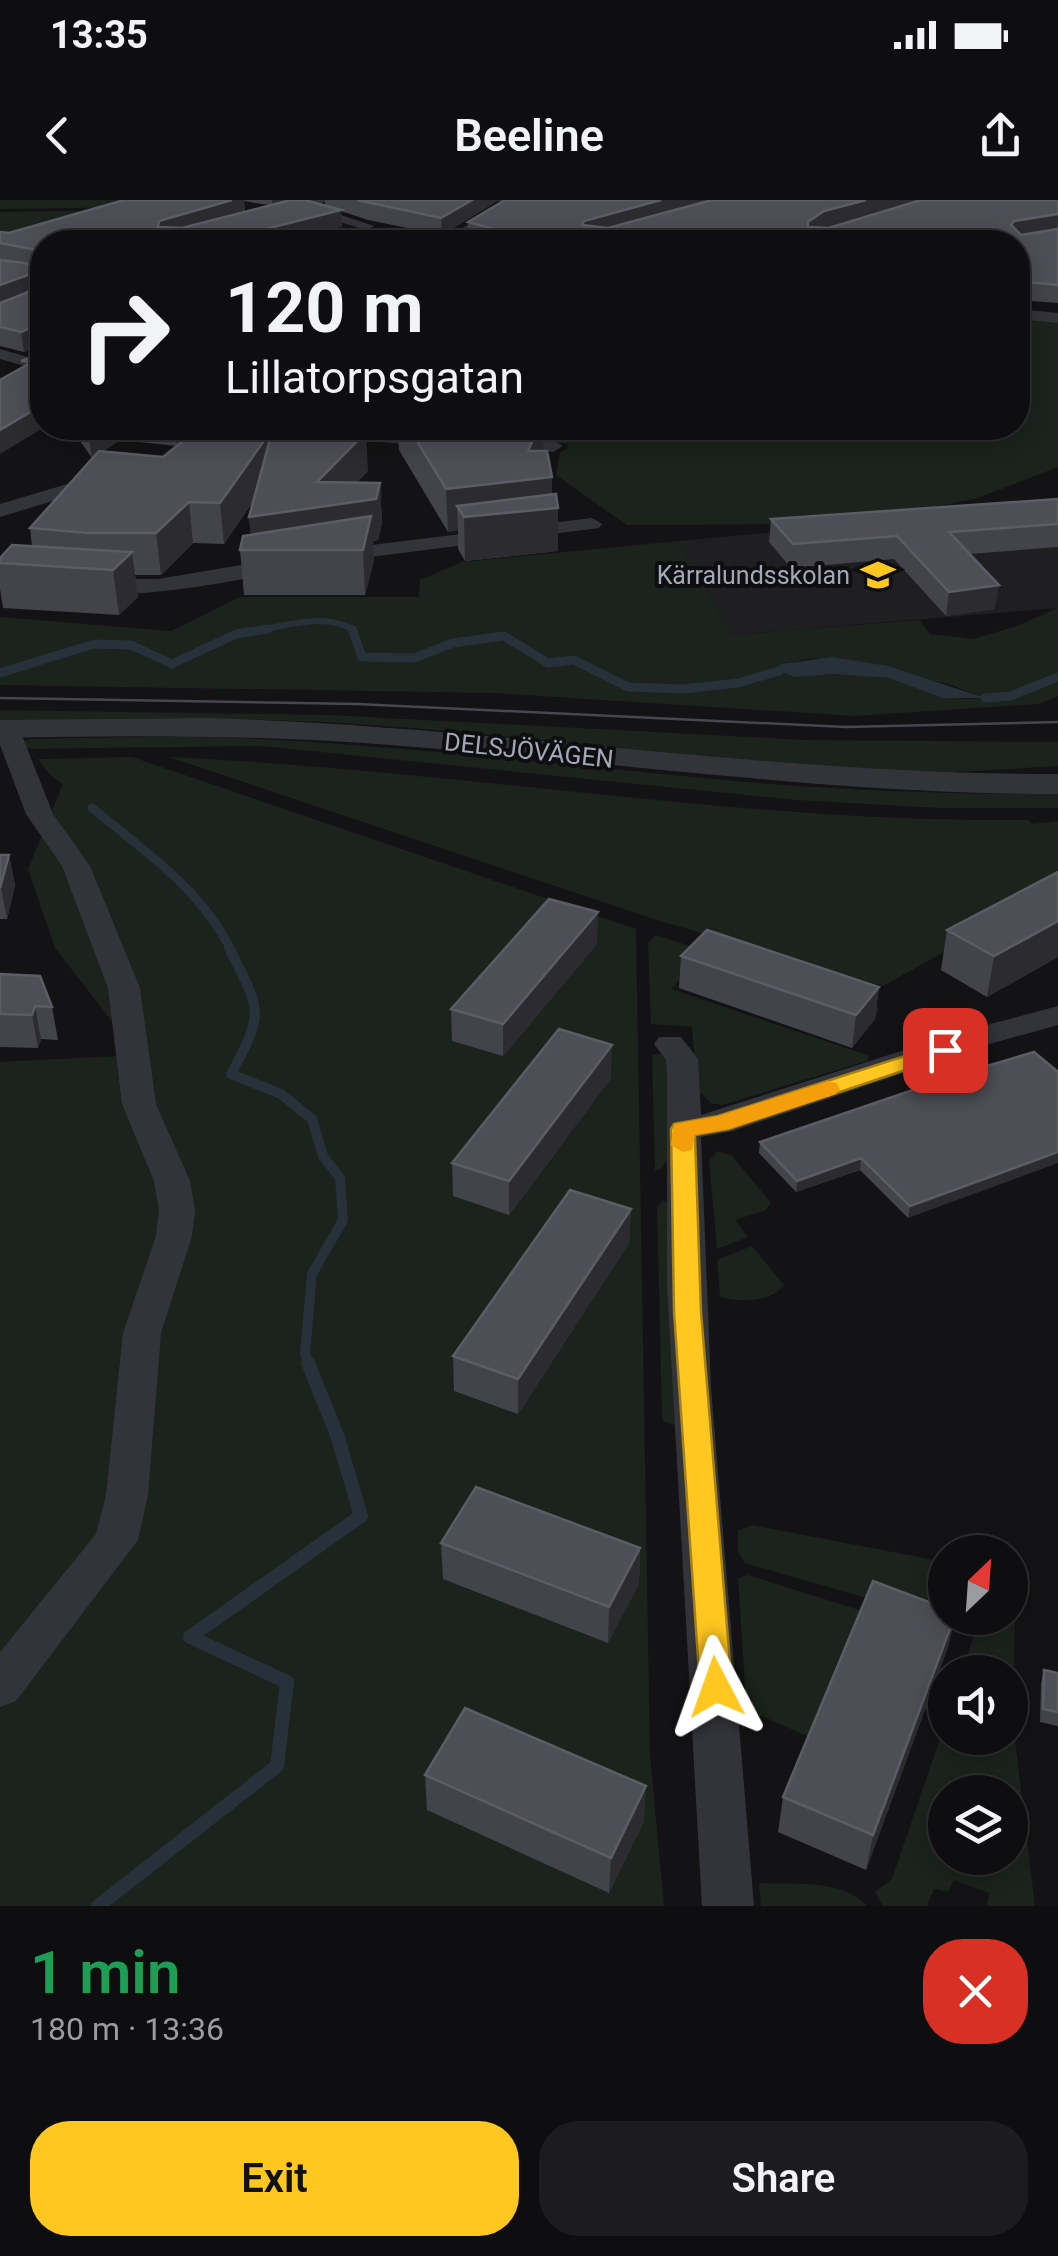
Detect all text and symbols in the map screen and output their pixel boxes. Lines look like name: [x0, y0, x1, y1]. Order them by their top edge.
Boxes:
text: 13:35: [50, 13, 148, 57]
icon: back: [30, 108, 85, 163]
icon: share: [973, 108, 1028, 163]
text: Beeline: [454, 109, 604, 162]
text: 120 m: [225, 267, 424, 349]
icon: right: [60, 270, 190, 400]
text: Lillatorpsgatan: [225, 351, 524, 404]
school or university icon: Kärralundsskolan: [859, 556, 897, 594]
place label: Kärralundsskolan: [657, 561, 850, 590]
street label: DELSJÖVÄGEN: [443, 727, 615, 774]
pin: [903, 1008, 988, 1093]
icon: arrive: [918, 1023, 973, 1078]
north arrow: [928, 1535, 1028, 1635]
map controls: [928, 1535, 1028, 1875]
position arrow: [664, 1635, 768, 1739]
button: sound: [928, 1655, 1028, 1755]
button: layers: [928, 1775, 1028, 1875]
text: 1 min: [30, 1937, 180, 2008]
button: close: [923, 1939, 1028, 2044]
text: 180 m · 13:36: [30, 2010, 224, 2048]
button: Exit: [30, 2121, 519, 2236]
button: Share: [539, 2121, 1028, 2236]

